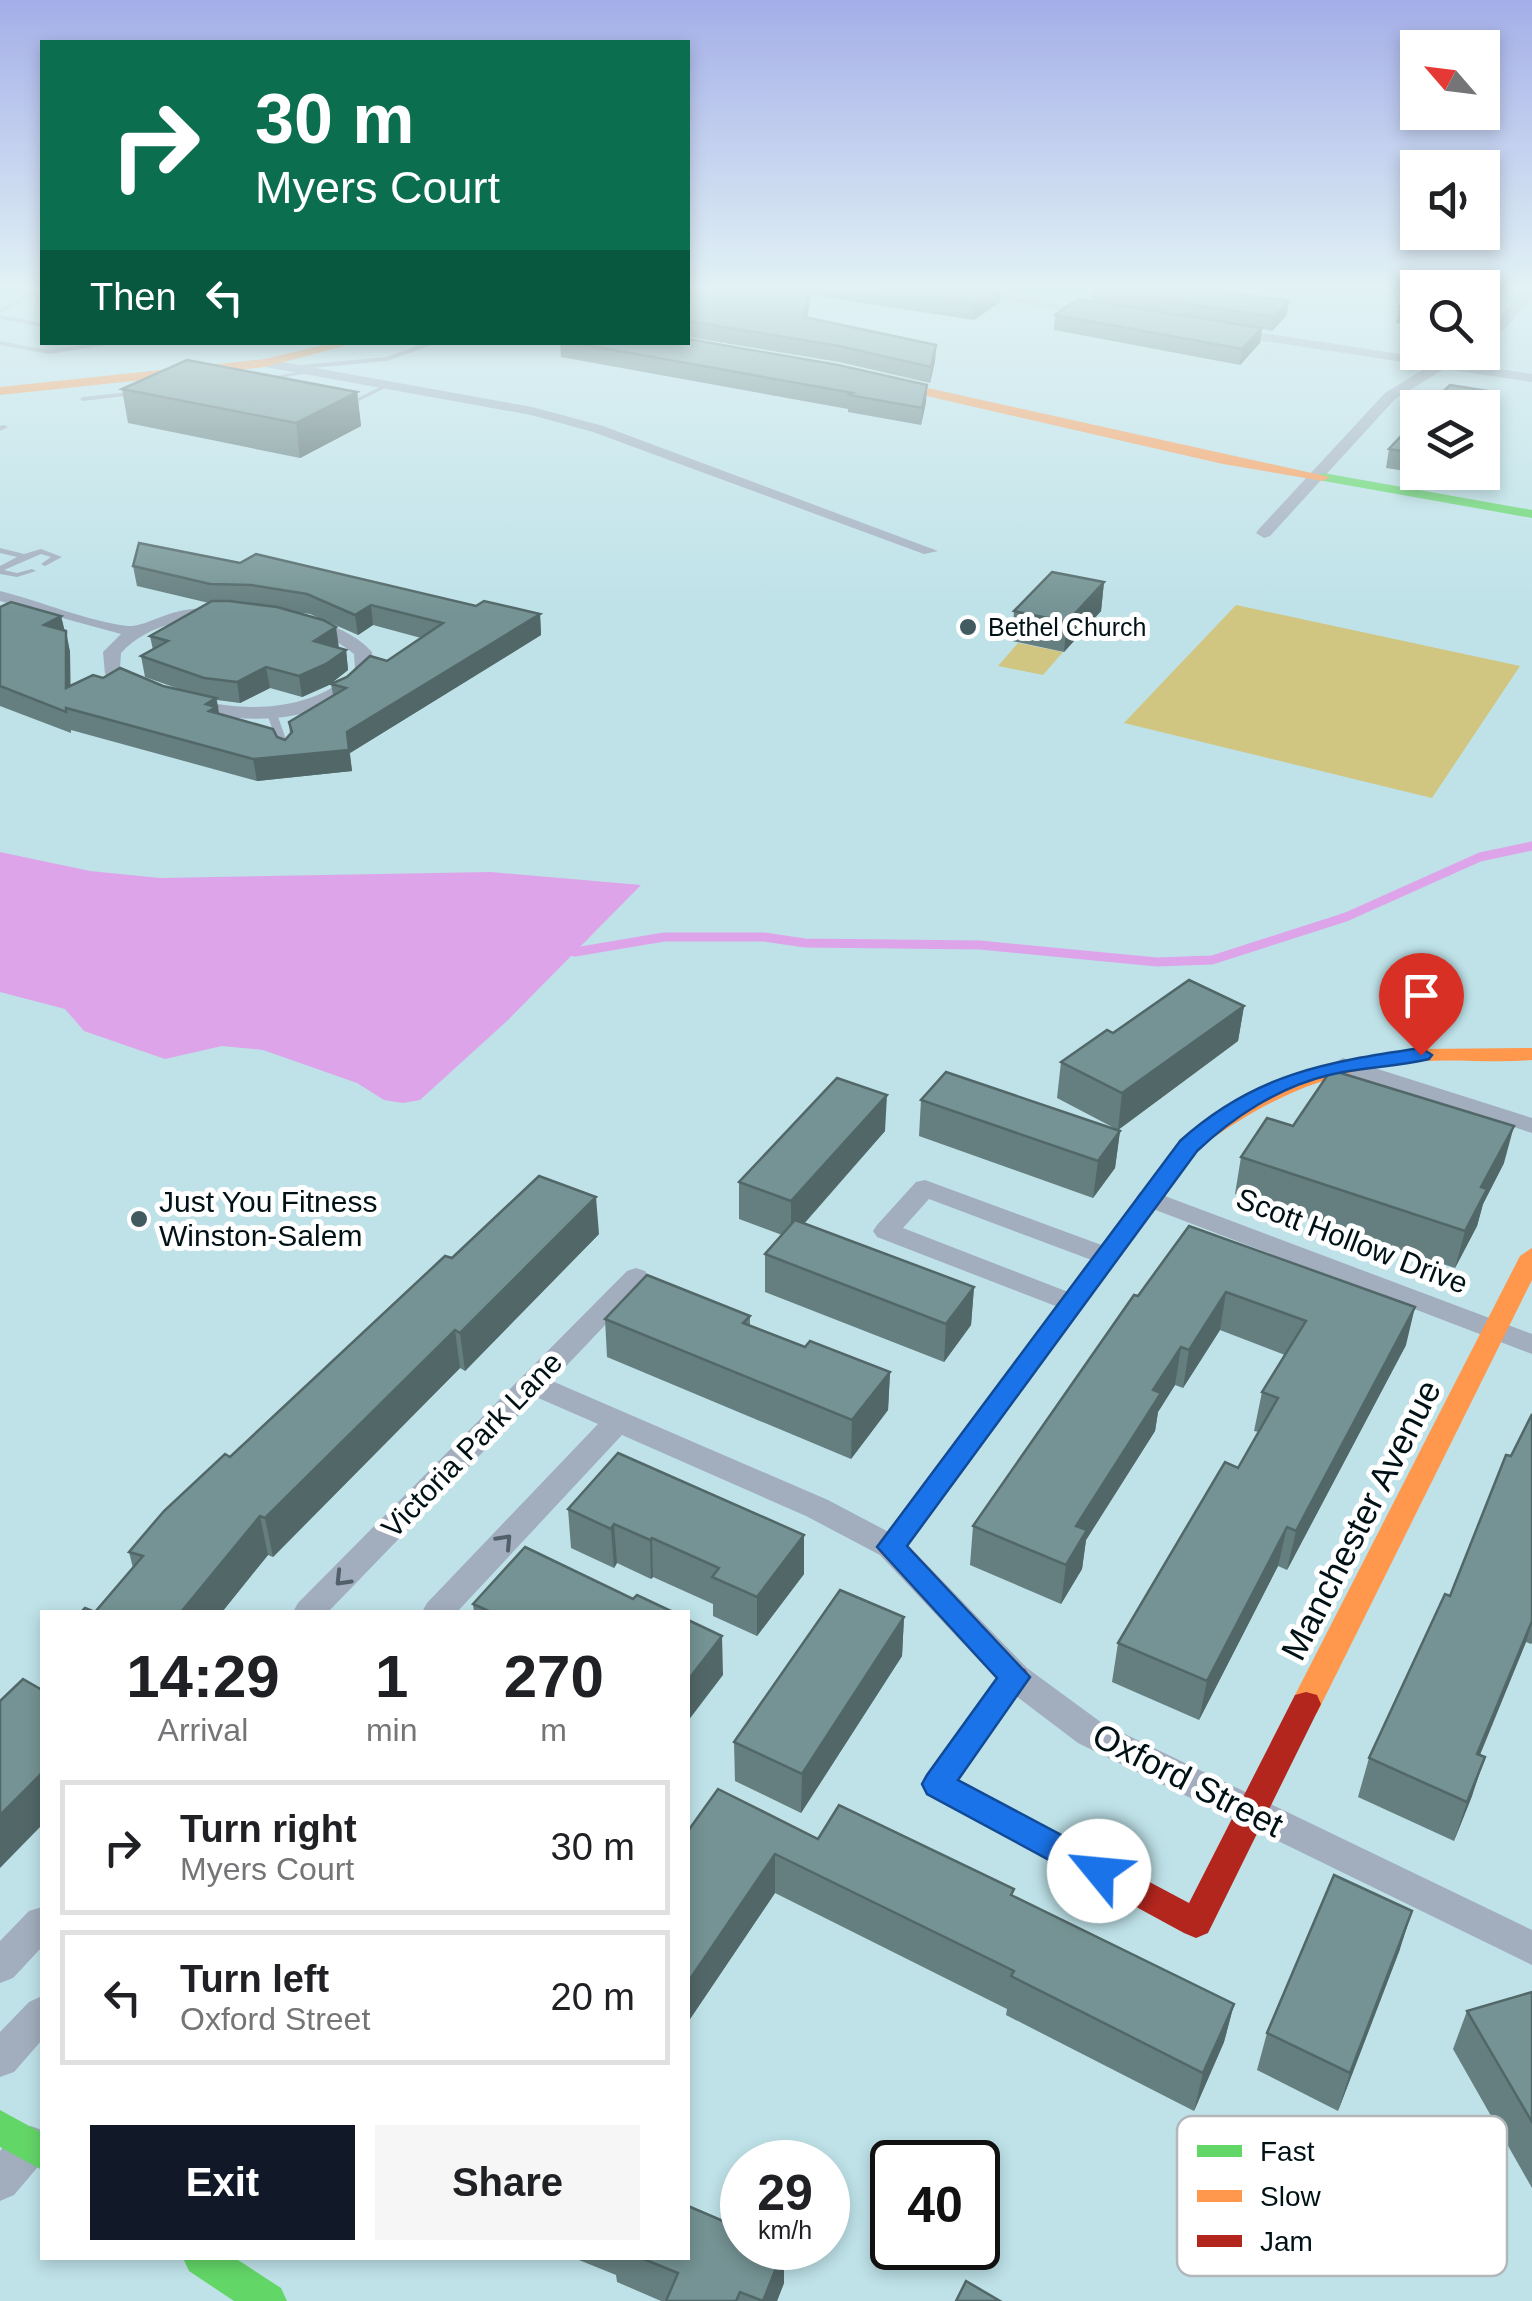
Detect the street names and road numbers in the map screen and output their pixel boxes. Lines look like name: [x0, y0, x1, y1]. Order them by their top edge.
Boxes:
street label: Scott Hollow Drive: [1232, 1181, 1472, 1300]
street label: Victoria Park Lane: [375, 1345, 568, 1544]
street label: Manchester Avenue: [1273, 1373, 1448, 1666]
street label: Oxford Street: [1087, 1715, 1290, 1844]

